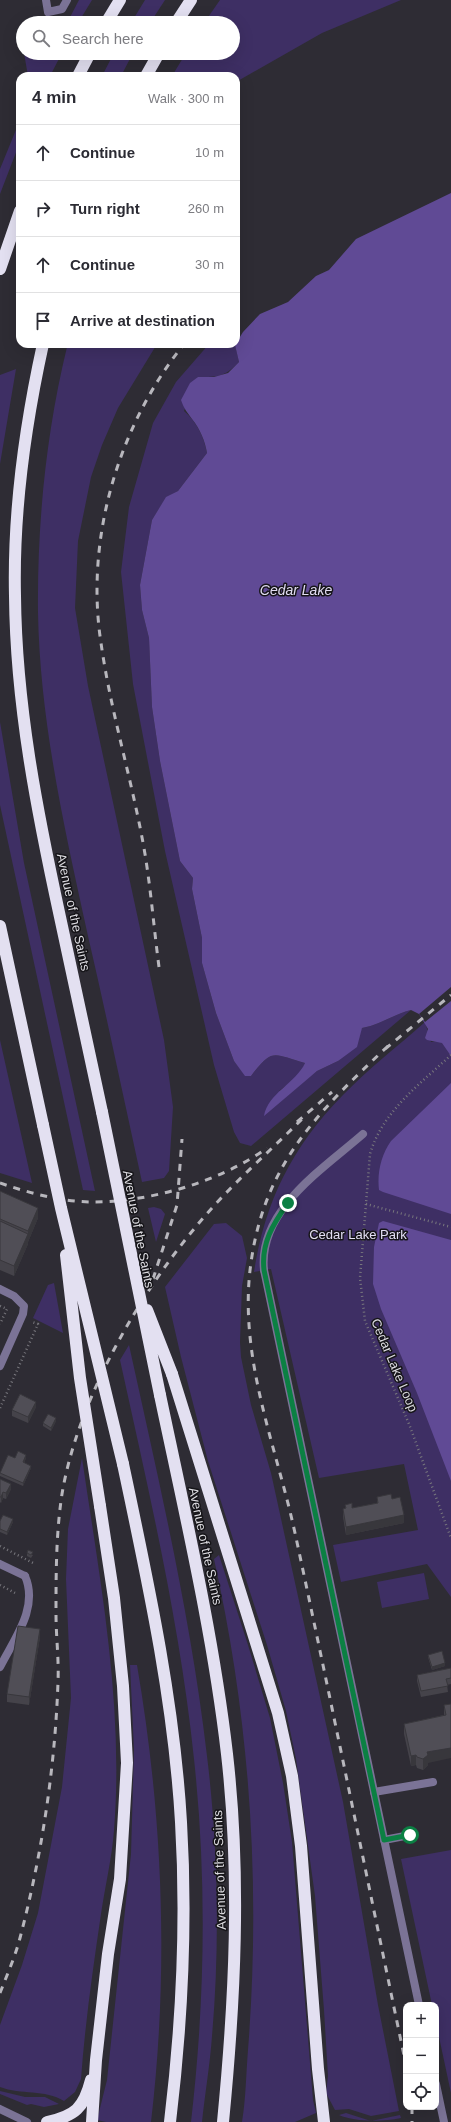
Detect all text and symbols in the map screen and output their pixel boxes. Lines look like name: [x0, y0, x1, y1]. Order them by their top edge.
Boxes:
search box: [16, 16, 240, 60]
icon: search: [30, 27, 52, 49]
text: Search here: [62, 30, 144, 47]
text: 4 min: [32, 88, 76, 107]
text: Walk · 300 m: [148, 91, 224, 106]
icon: ahead: [32, 142, 54, 164]
text: Continue: [70, 144, 135, 161]
text: 10 m: [195, 145, 224, 160]
icon: right: [32, 198, 54, 220]
text: Turn right: [70, 200, 140, 217]
text: 260 m: [188, 201, 224, 216]
icon: ahead: [32, 254, 54, 276]
text: Continue: [70, 256, 135, 273]
text: 30 m: [195, 257, 224, 272]
icon: arrive: [32, 310, 54, 332]
text: Arrive at destination: [70, 312, 215, 329]
water label: Cedar Lake: [260, 582, 332, 598]
street label: Avenue of the Saints: [54, 852, 93, 973]
street label: Avenue of the Saints: [120, 1169, 157, 1290]
route end: [279, 1194, 297, 1212]
park label: Cedar Lake Park: [309, 1227, 407, 1242]
street label: Cedar Lake Loop: [368, 1316, 421, 1414]
street label: Avenue of the Saints: [186, 1486, 225, 1607]
street label: Avenue of the Saints: [210, 1809, 229, 1930]
route start: [401, 1826, 419, 1844]
map controls: [403, 2002, 439, 2110]
button: +: [403, 2002, 439, 2038]
button: −: [403, 2038, 439, 2074]
button: locate: [403, 2074, 439, 2110]

